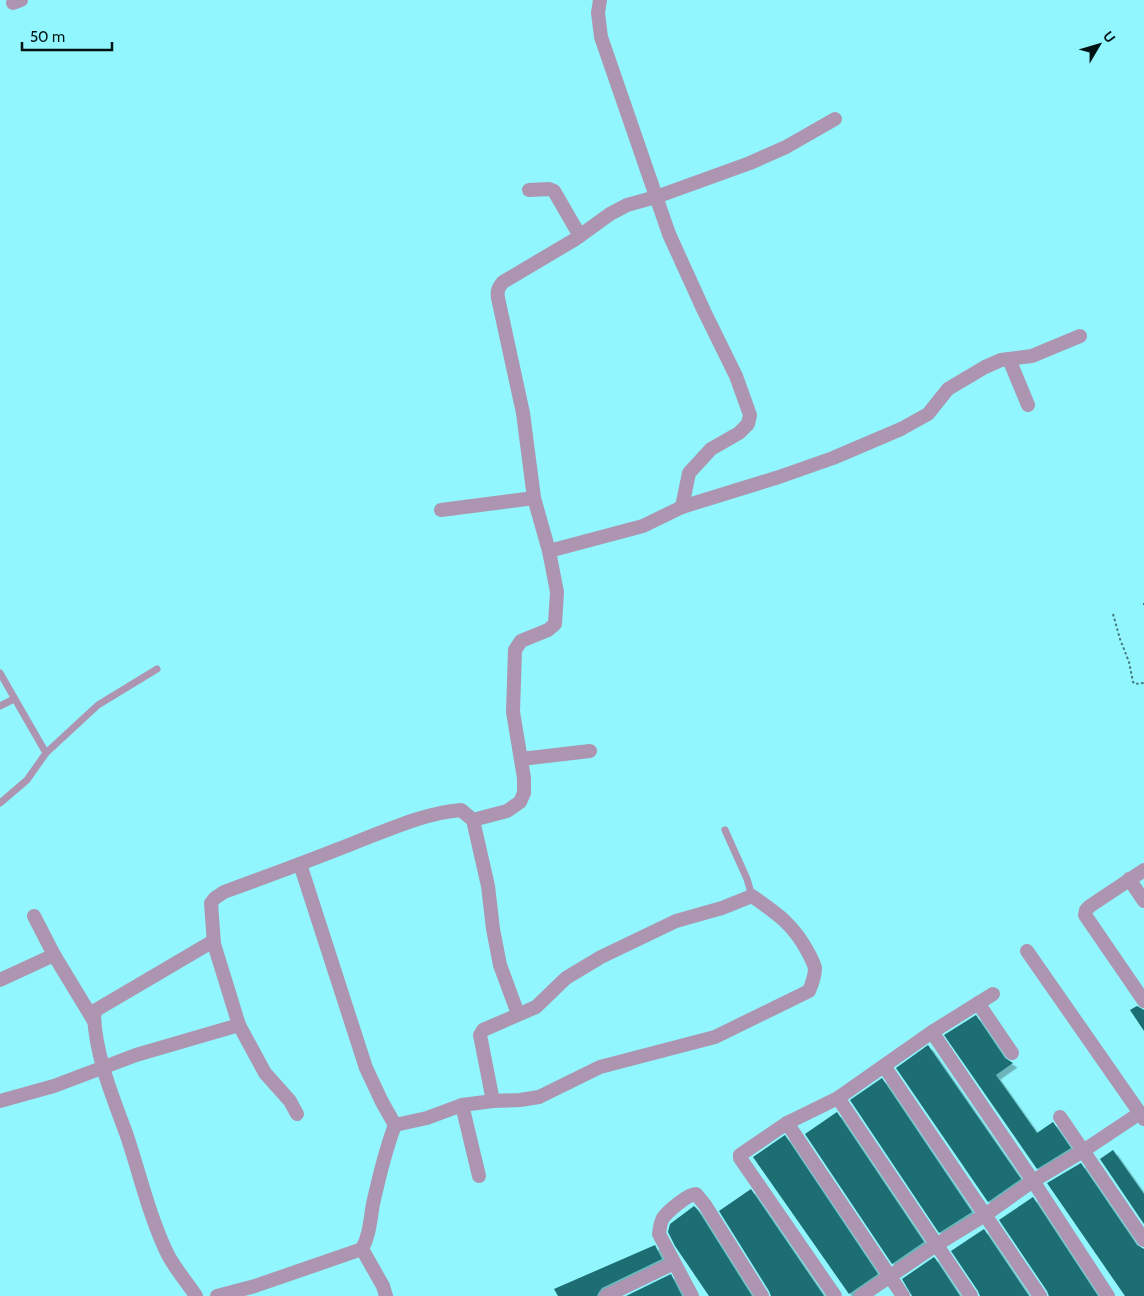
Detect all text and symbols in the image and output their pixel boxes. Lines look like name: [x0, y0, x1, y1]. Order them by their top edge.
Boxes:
scale bar: [22, 20, 112, 52]
north arrow: [1074, 20, 1124, 70]
text: U: [1099, 27, 1119, 47]
text: 50 m: [30, 28, 65, 46]

